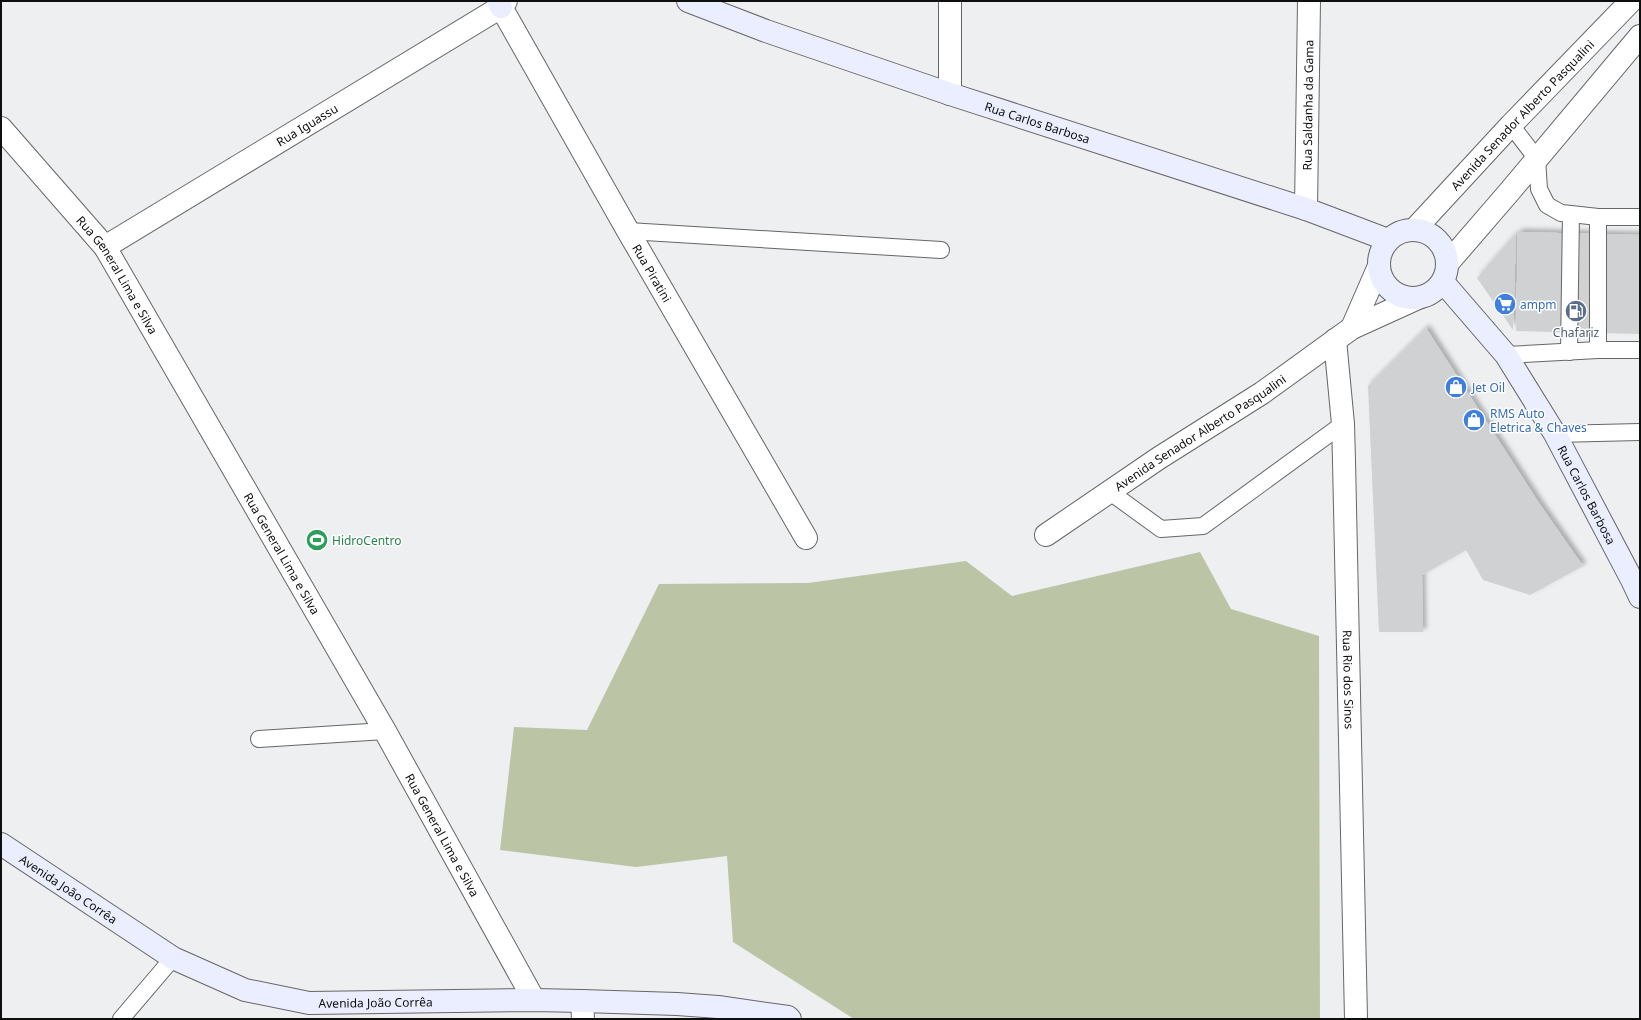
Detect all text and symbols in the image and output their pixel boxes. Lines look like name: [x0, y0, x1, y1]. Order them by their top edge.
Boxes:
street label: Avenida Senador Alberto Pasqualini: [1447, 36, 1598, 194]
street label: Rua Saldanha da Gama: [1298, 40, 1317, 170]
street label: Rua Carlos Barbosa: [983, 97, 1092, 147]
street label: Rua Iguassu: [273, 99, 341, 150]
street label: Rua General Lima e Silva: [73, 212, 162, 337]
street label: Rua Piratini: [629, 241, 676, 305]
supermarket icon: ampm: [1492, 291, 1518, 317]
place label: ampm: [1520, 296, 1557, 313]
fuel station icon: Chafariz: [1563, 298, 1589, 324]
place label: Chafariz: [1553, 324, 1599, 341]
street label: Avenida Senador Alberto Pasqualini: [1111, 370, 1289, 495]
shop icon: Jet Oil: [1443, 374, 1469, 400]
place label: Jet Oil: [1471, 379, 1505, 396]
place label: RMS Auto Eletrica & Chaves: [1490, 405, 1587, 436]
shop icon: RMS Auto Eletrica & Chaves: [1461, 407, 1487, 433]
street label: Rua Carlos Barbosa: [1554, 442, 1620, 547]
street label: Rua General Lima e Silva: [240, 489, 324, 617]
sports icon: HidroCentro: [304, 527, 330, 553]
place label: HidroCentro: [332, 532, 401, 549]
street label: Rua Rio dos Sinos: [1339, 630, 1358, 730]
street label: Rua General Lima e Silva: [402, 770, 483, 900]
street label: Avenida João Corrêa: [16, 850, 121, 927]
street label: Avenida João Corrêa: [318, 993, 433, 1011]

